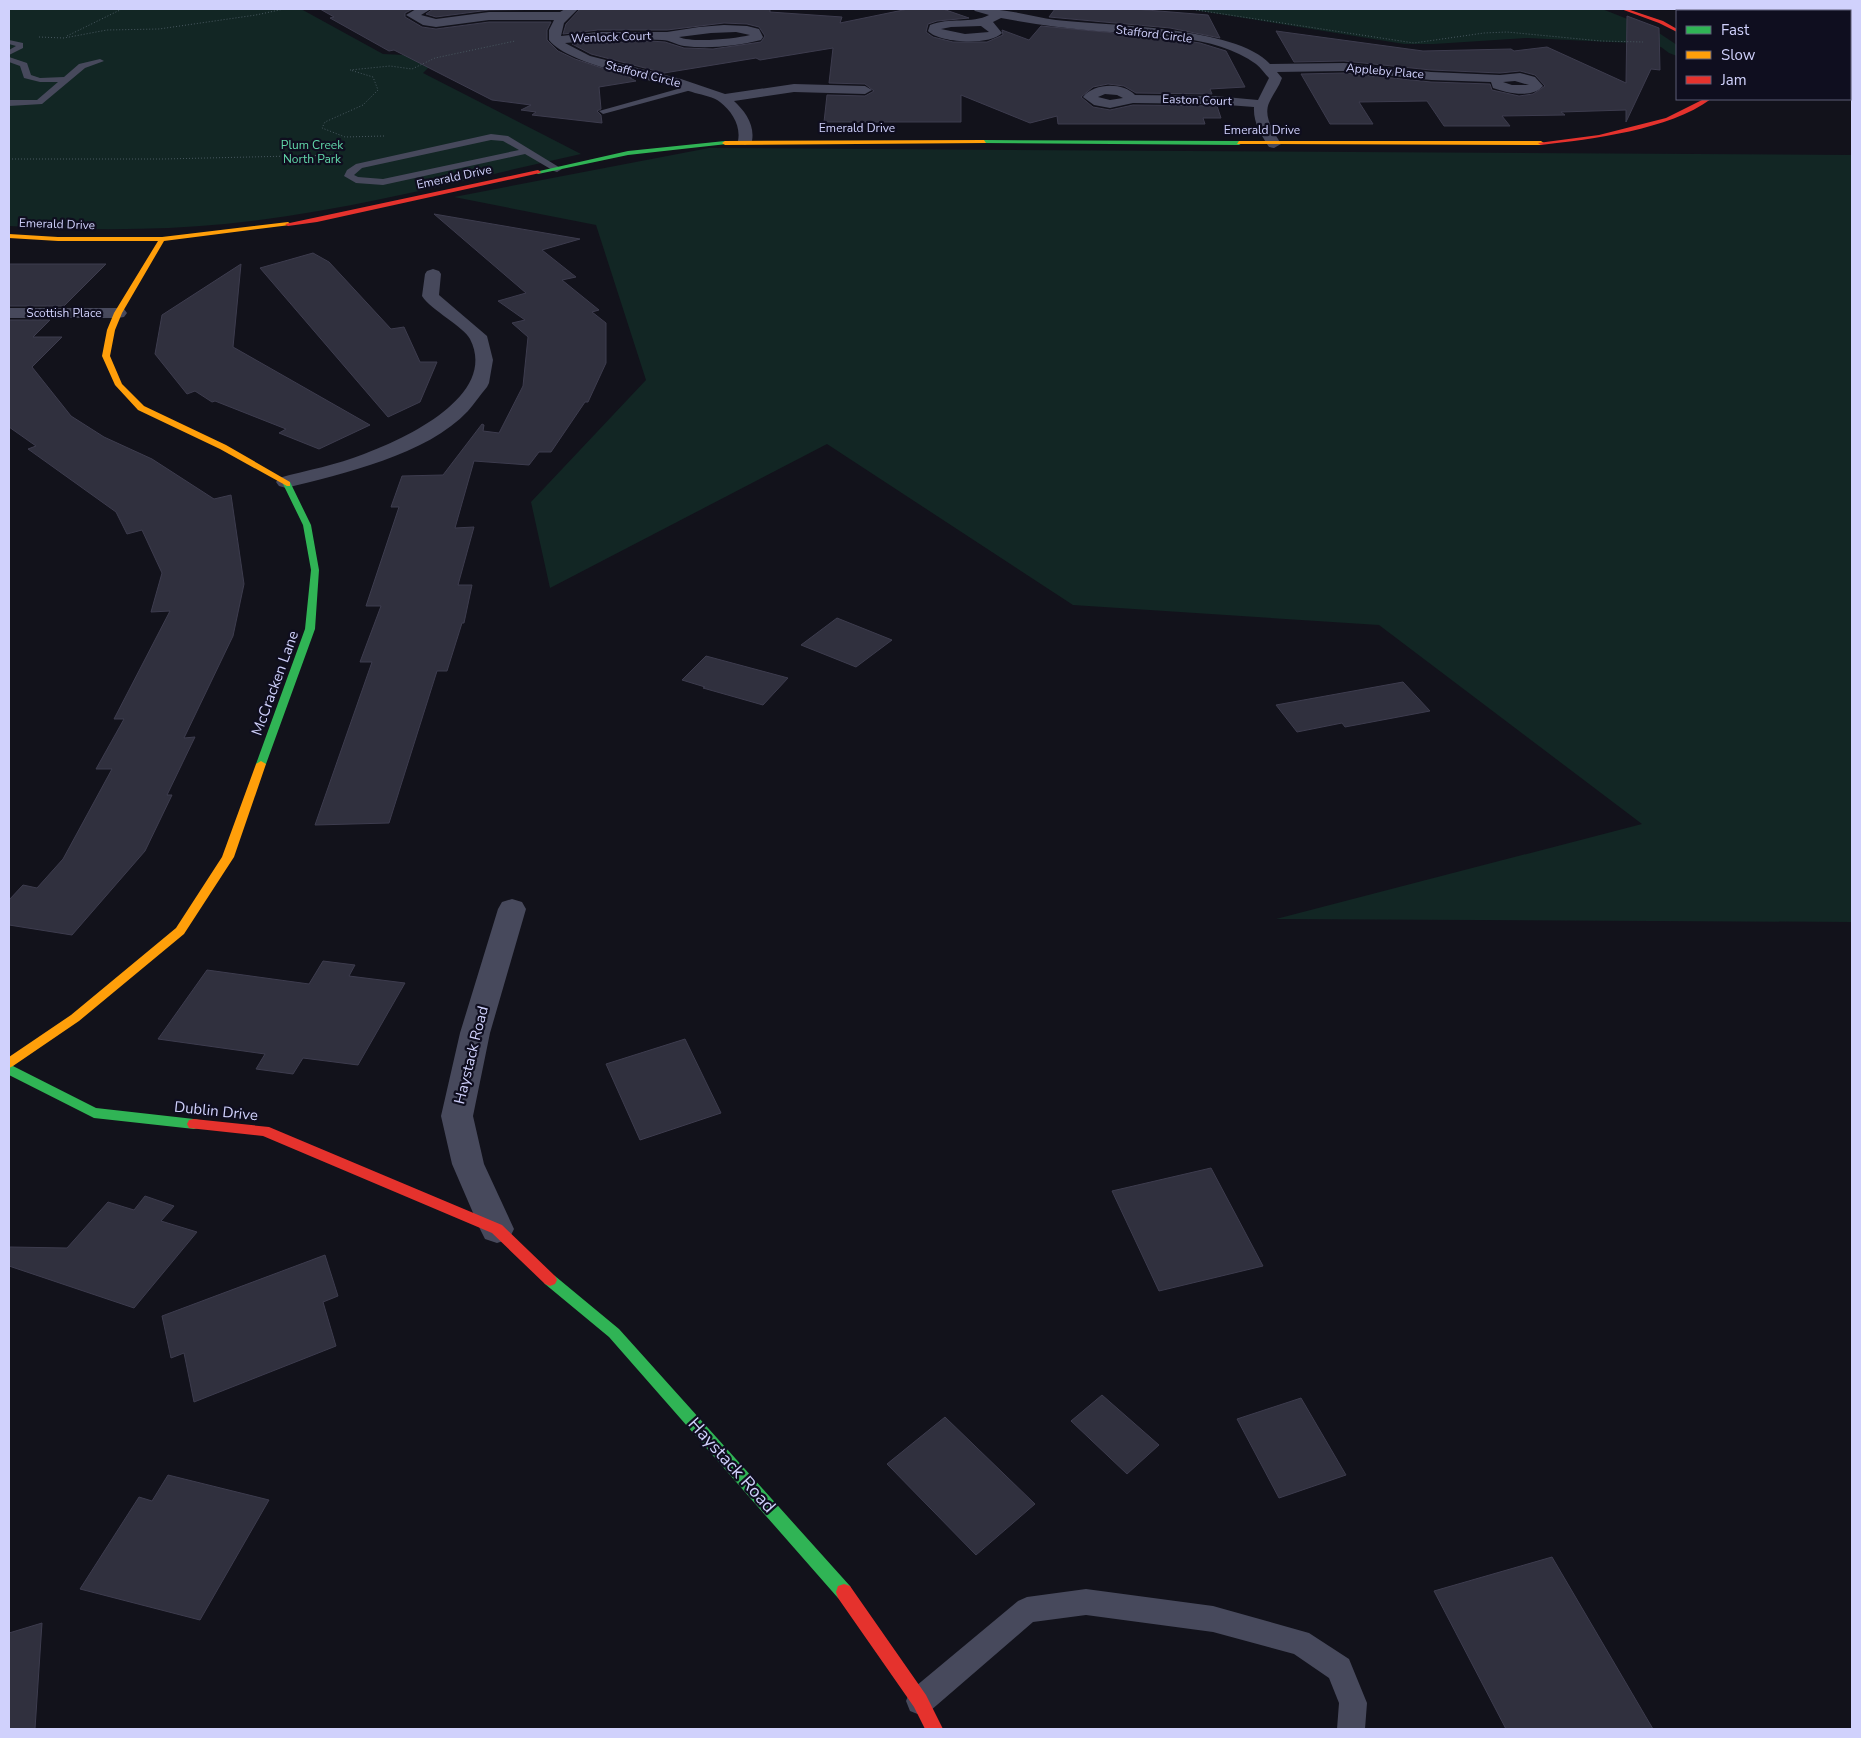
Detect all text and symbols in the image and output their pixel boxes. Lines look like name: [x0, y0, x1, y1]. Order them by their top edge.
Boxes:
legend: [1676, 10, 1851, 100]
text: Fast: [1721, 20, 1750, 40]
street label: Stafford Circle: [1115, 21, 1193, 47]
street label: Wenlock Court: [571, 28, 652, 46]
text: Slow: [1721, 45, 1756, 65]
street label: Stafford Circle: [604, 57, 682, 91]
street label: Appleby Place: [1345, 60, 1425, 82]
text: Jam: [1720, 70, 1747, 90]
street label: Easton Court: [1162, 91, 1233, 109]
street label: Emerald Drive: [819, 120, 895, 136]
street label: Emerald Drive: [1224, 122, 1300, 138]
park label: Plum Creek North Park: [281, 137, 344, 167]
street label: Emerald Drive: [415, 161, 493, 193]
street label: Emerald Drive: [19, 215, 95, 233]
street label: Scottish Place: [26, 305, 102, 321]
street label: McCracken Lane: [247, 628, 303, 738]
street label: Haystack Road: [449, 1004, 493, 1106]
street label: Dublin Drive: [173, 1097, 259, 1125]
street label: Haystack Road: [683, 1412, 781, 1518]

